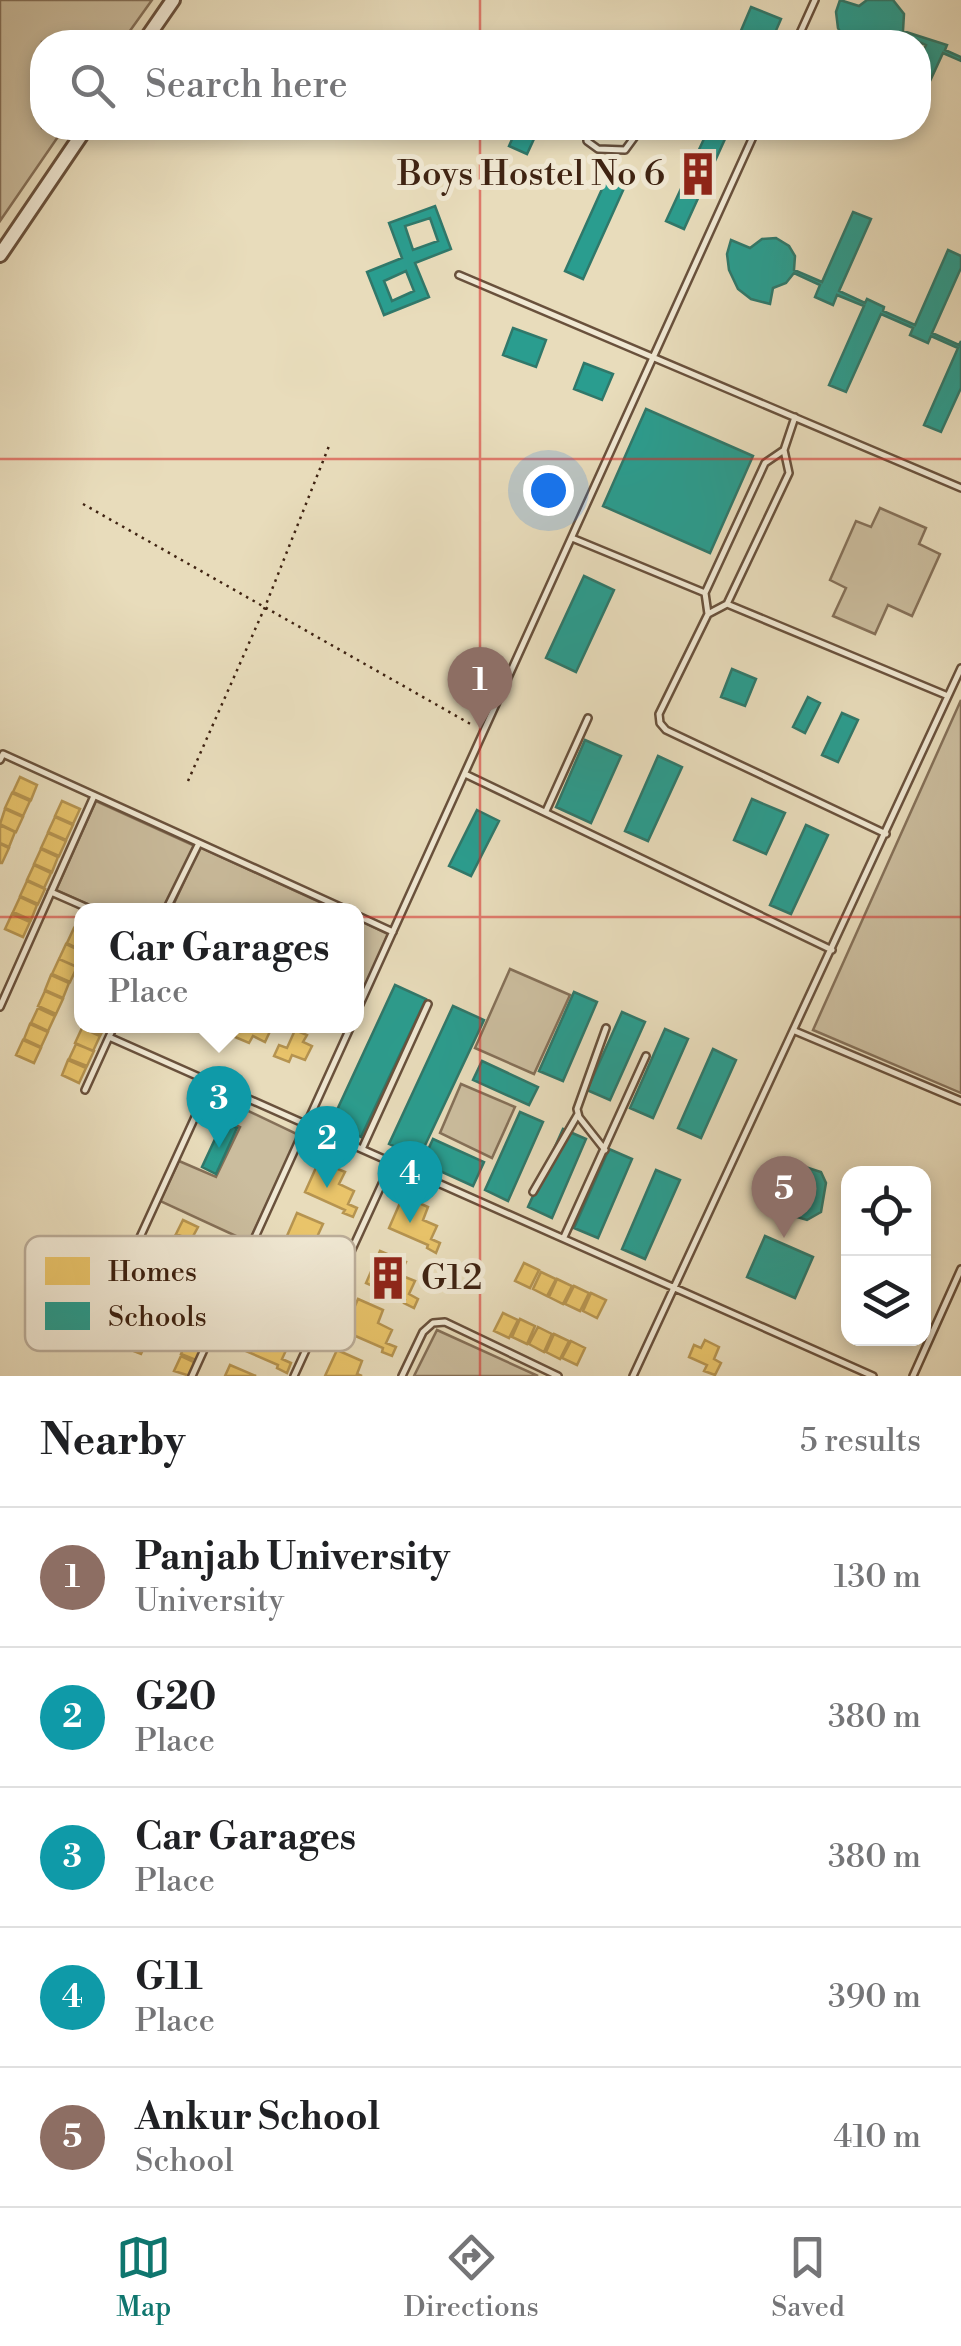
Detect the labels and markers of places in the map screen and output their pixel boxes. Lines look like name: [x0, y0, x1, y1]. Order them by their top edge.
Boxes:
building icon: Boys Hostel No 6: [674, 150, 722, 198]
place label: Boys Hostel No 6: [396, 153, 665, 196]
pin: 1: [448, 646, 512, 729]
pin: 3: [186, 1066, 252, 1148]
pin: 2: [294, 1106, 360, 1188]
pin: 4: [378, 1140, 442, 1223]
pin: 5: [752, 1156, 816, 1238]
building icon: G12: [364, 1254, 412, 1302]
place label: G12: [421, 1257, 483, 1300]

